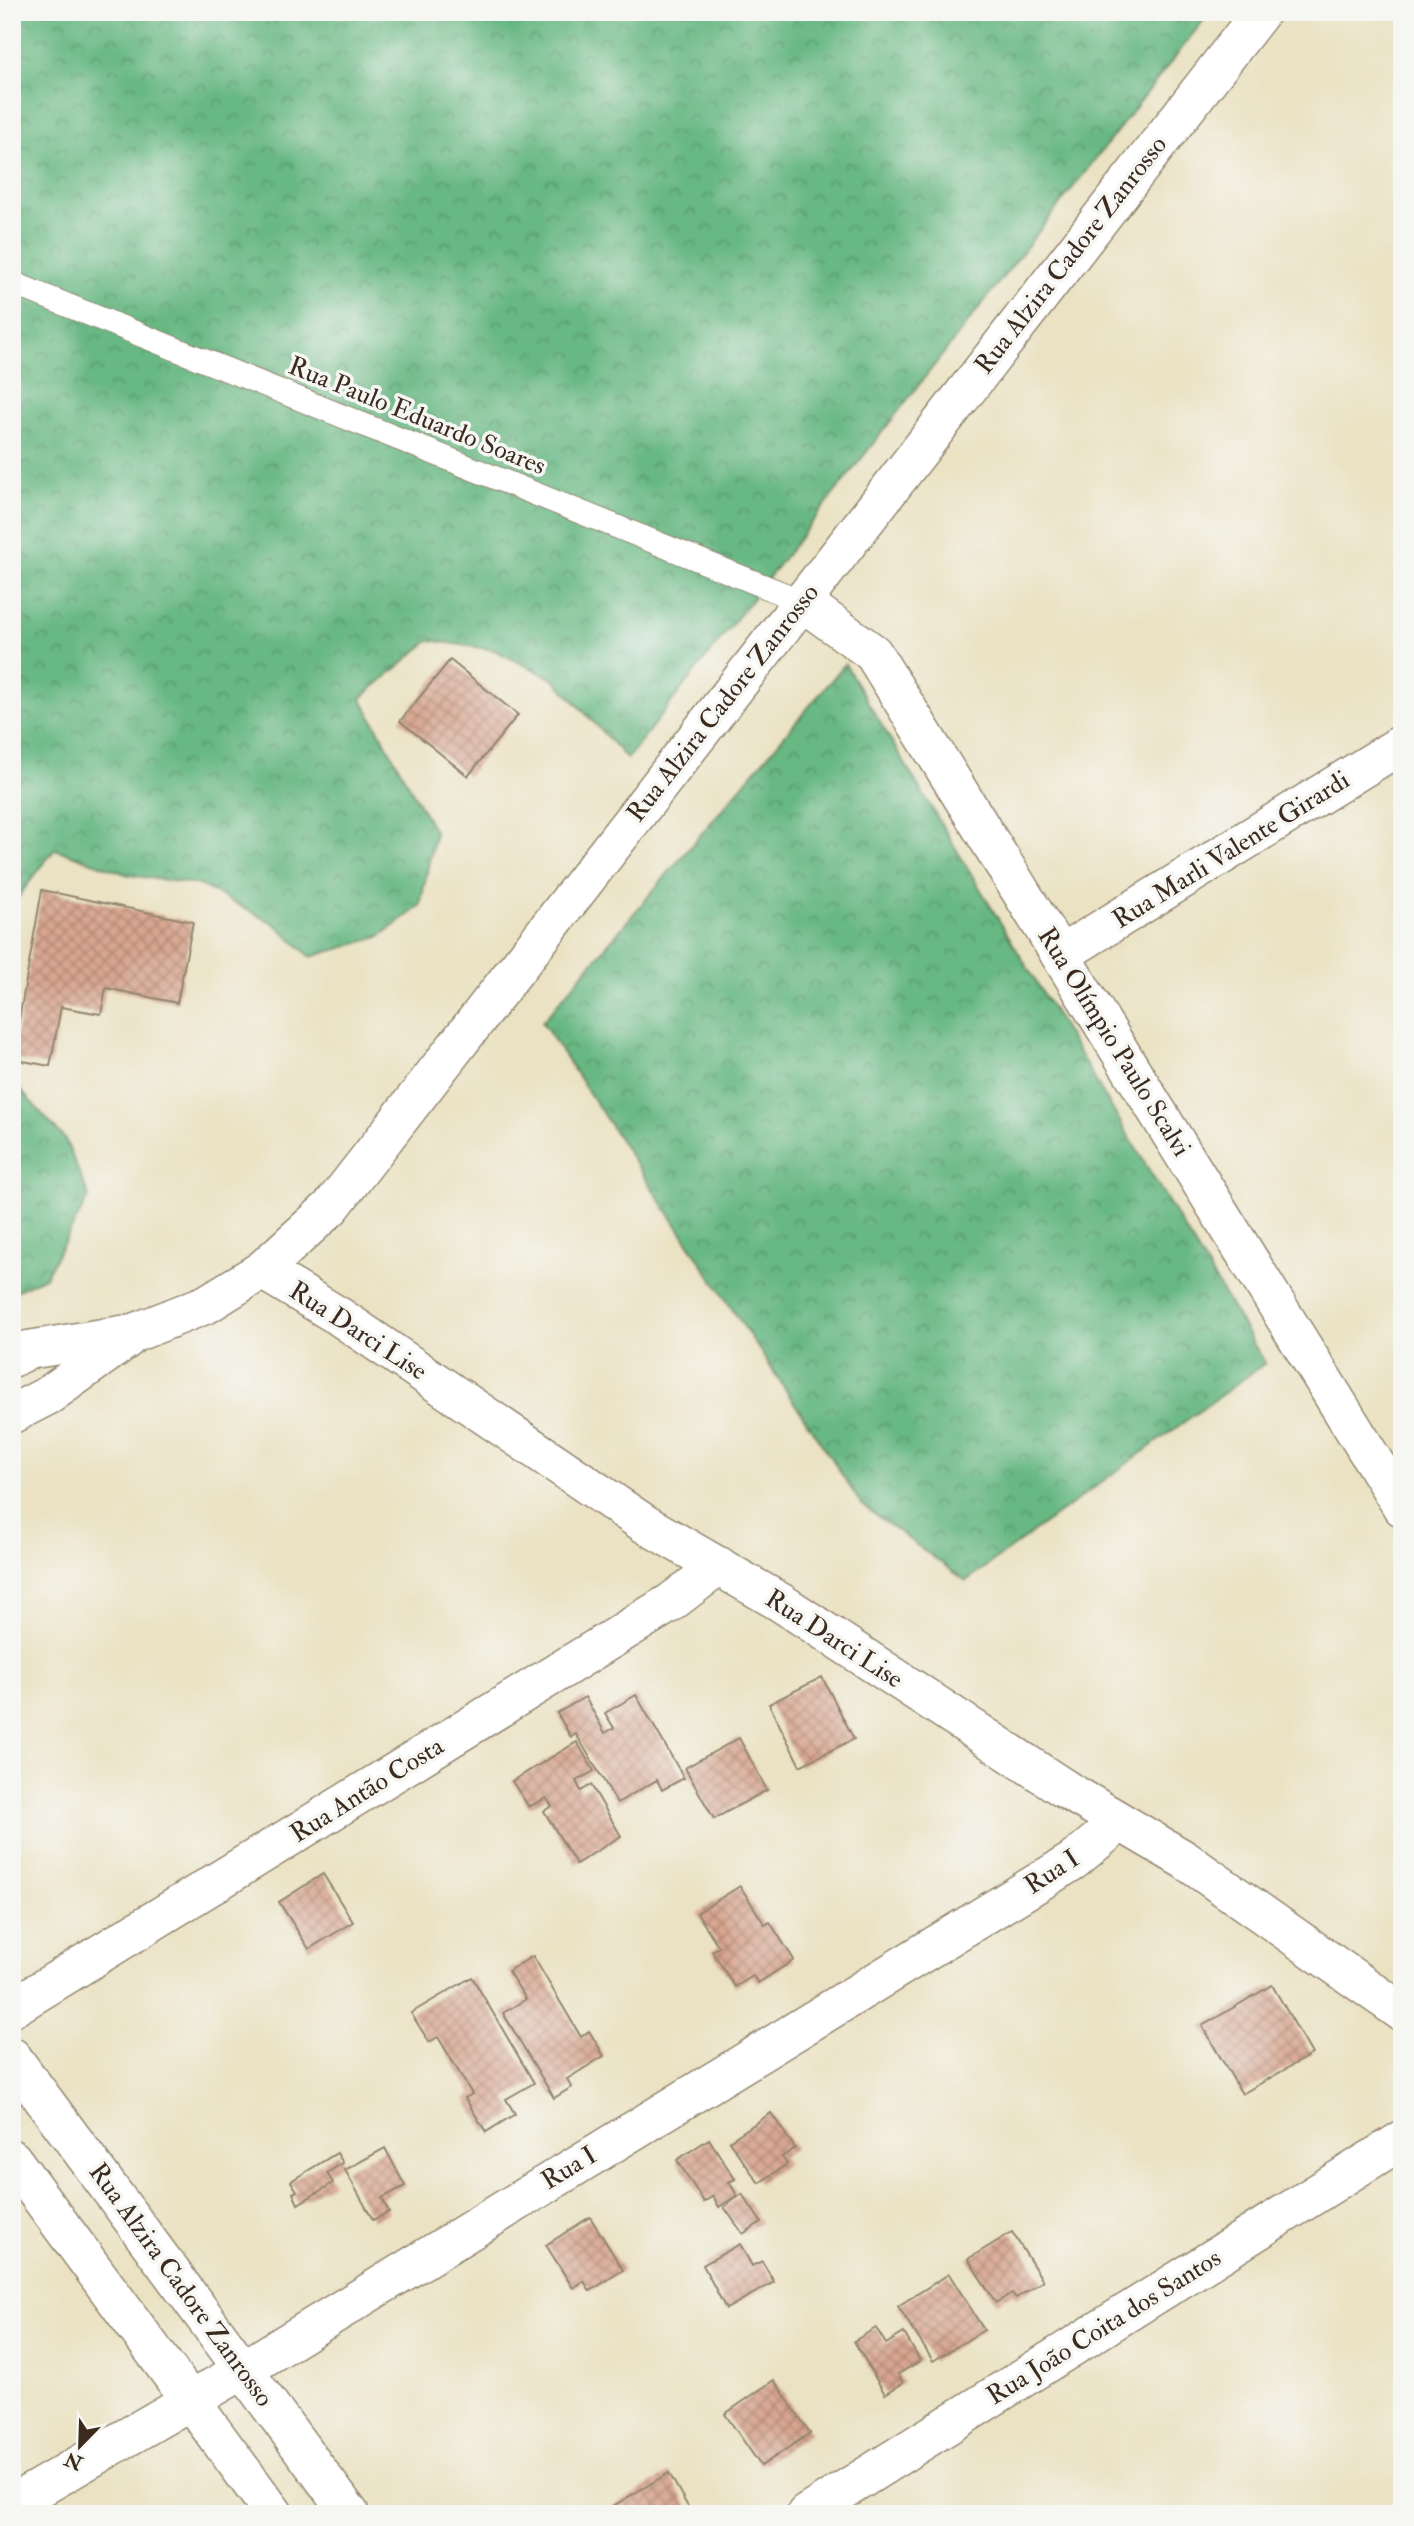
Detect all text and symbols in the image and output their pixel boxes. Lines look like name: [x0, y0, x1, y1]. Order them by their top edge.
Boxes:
street label: Rua Alzira Cadore Zanrosso: [968, 130, 1174, 380]
street label: Rua Paulo Eduardo Soares: [284, 350, 550, 482]
street label: Rua Alzira Cadore Zanrosso: [620, 578, 826, 828]
street label: Rua Marli Valente Girardi: [1107, 764, 1355, 936]
street label: Rua Olímpio Paulo Scalvi: [1030, 922, 1198, 1163]
street label: Rua Darci Lise: [283, 1275, 433, 1387]
street label: Rua Darci Lise: [759, 1583, 909, 1695]
street label: Rua Antão Costa: [285, 1730, 450, 1850]
street label: Rua I: [1019, 1843, 1085, 1901]
street label: Rua I: [536, 2139, 602, 2197]
street label: Rua Alzira Cadore Zanrosso: [82, 2157, 280, 2413]
street label: Rua João Coita dos Santos: [981, 2242, 1227, 2412]
north arrow: [46, 2410, 116, 2480]
text: N: [60, 2446, 87, 2475]

